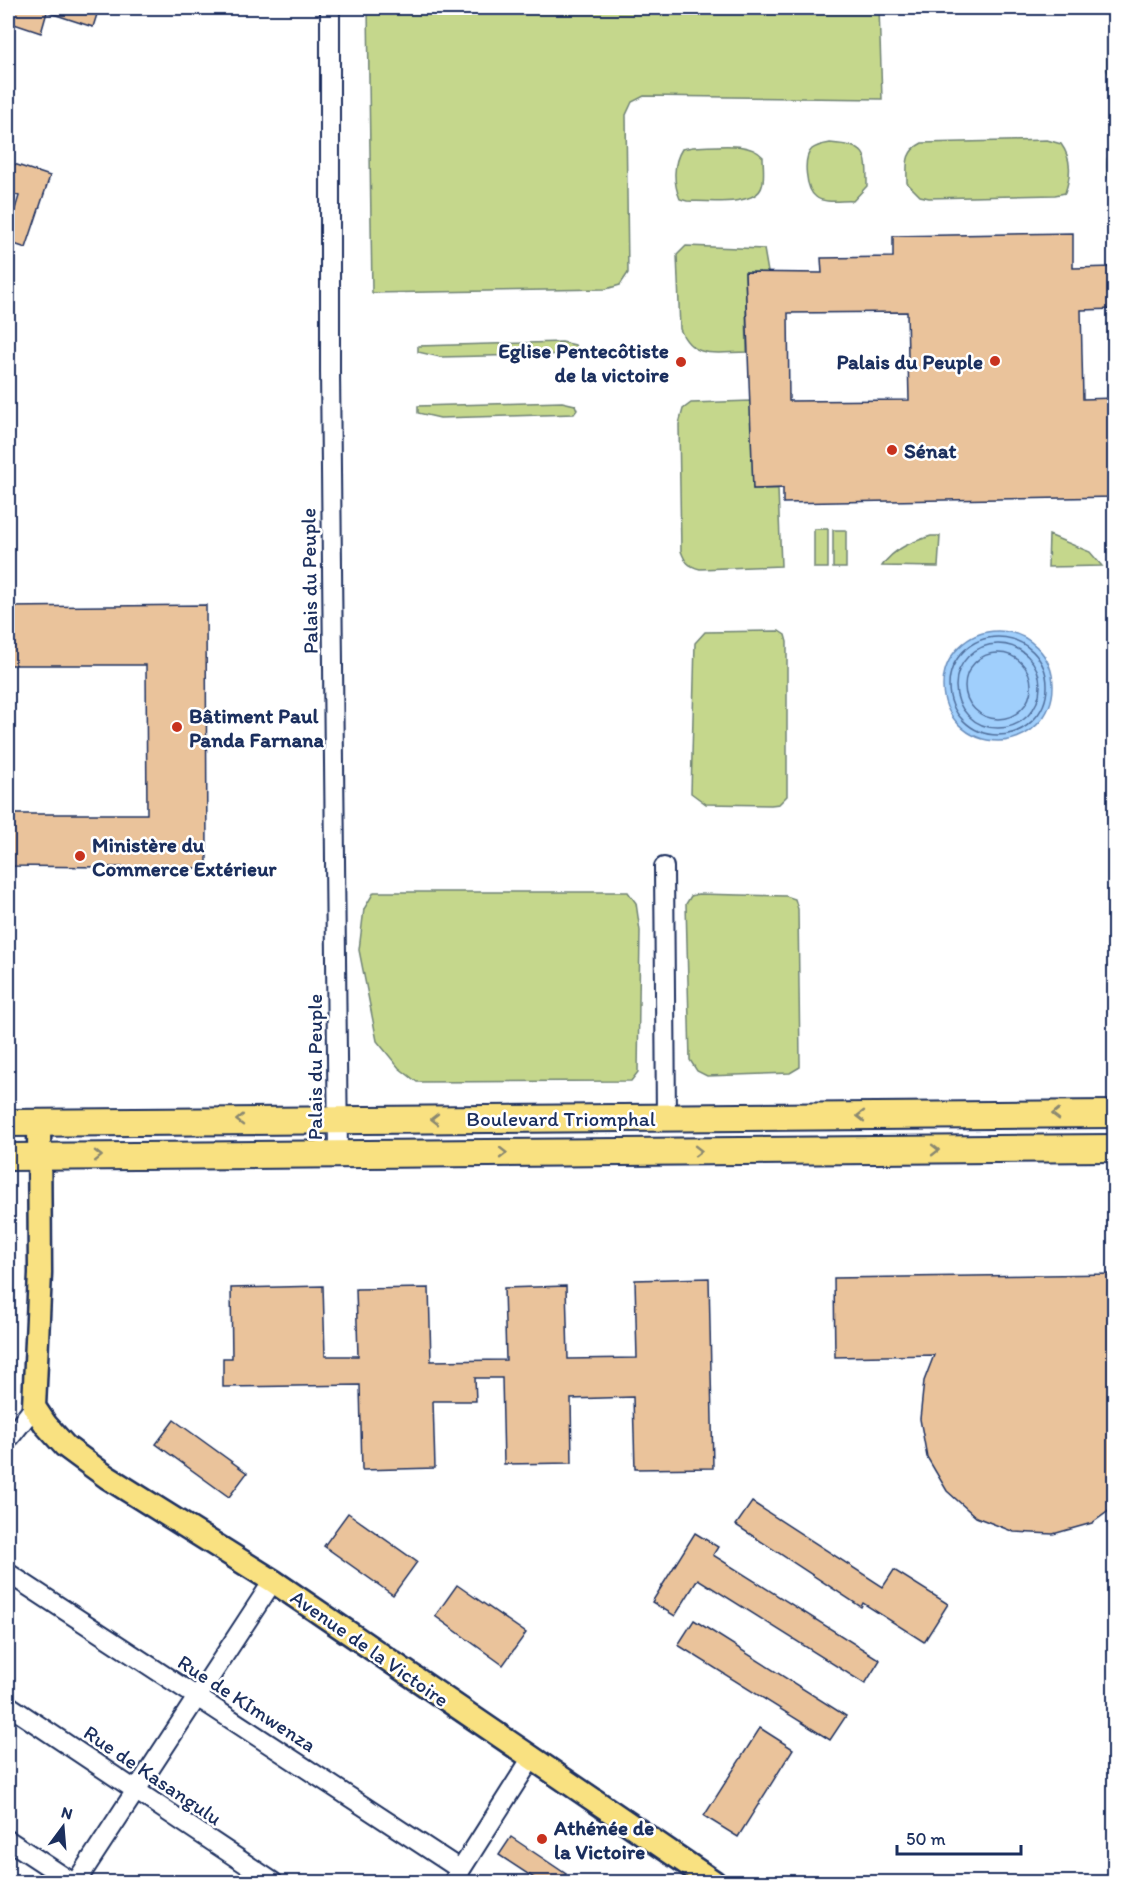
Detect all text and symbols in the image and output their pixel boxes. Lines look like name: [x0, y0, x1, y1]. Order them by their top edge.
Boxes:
place label: Eglise Pentecôtiste de la victoire: [498, 338, 669, 387]
place label: Palais du Peuple: [837, 349, 983, 375]
marker: Palais du Peuple: [988, 354, 1002, 368]
marker: Eglise Pentecôtiste de la victoire: [674, 355, 688, 369]
place label: Sénat: [904, 438, 957, 463]
marker: Sénat: [885, 443, 899, 457]
street label: Palais du Peuple: [295, 508, 323, 654]
place label: Bâtiment Paul Panda Farnana: [189, 703, 325, 752]
marker: Bâtiment Paul Panda Farnana: [170, 720, 184, 734]
place label: Ministère du Commerce Extérieur: [92, 832, 278, 881]
marker: Ministère du Commerce Extérieur: [73, 849, 87, 863]
street label: Palais du Peuple: [302, 994, 327, 1140]
street label: Boulevard Triomphal: [466, 1106, 656, 1131]
one-way arrow: [1052, 1108, 1061, 1120]
one-way arrow: [857, 1110, 866, 1122]
one-way arrow: [431, 1113, 440, 1125]
one-way arrow: [236, 1114, 245, 1127]
one-way arrow: [931, 1144, 940, 1156]
one-way arrow: [694, 1145, 703, 1158]
one-way arrow: [499, 1147, 508, 1159]
one-way arrow: [94, 1150, 103, 1163]
street label: Avenue de la Victoire: [286, 1584, 454, 1712]
street label: Rue de KImwenza: [173, 1649, 321, 1757]
street label: Rue de Kasangulu: [79, 1720, 227, 1831]
north arrow: [33, 1797, 93, 1857]
text: N: [59, 1802, 75, 1824]
place label: Athénée de la Victoire: [553, 1815, 654, 1864]
scale bar: [897, 1818, 1022, 1856]
text: 50 m: [906, 1828, 946, 1850]
marker: Athénée de la Victoire: [535, 1832, 549, 1846]

